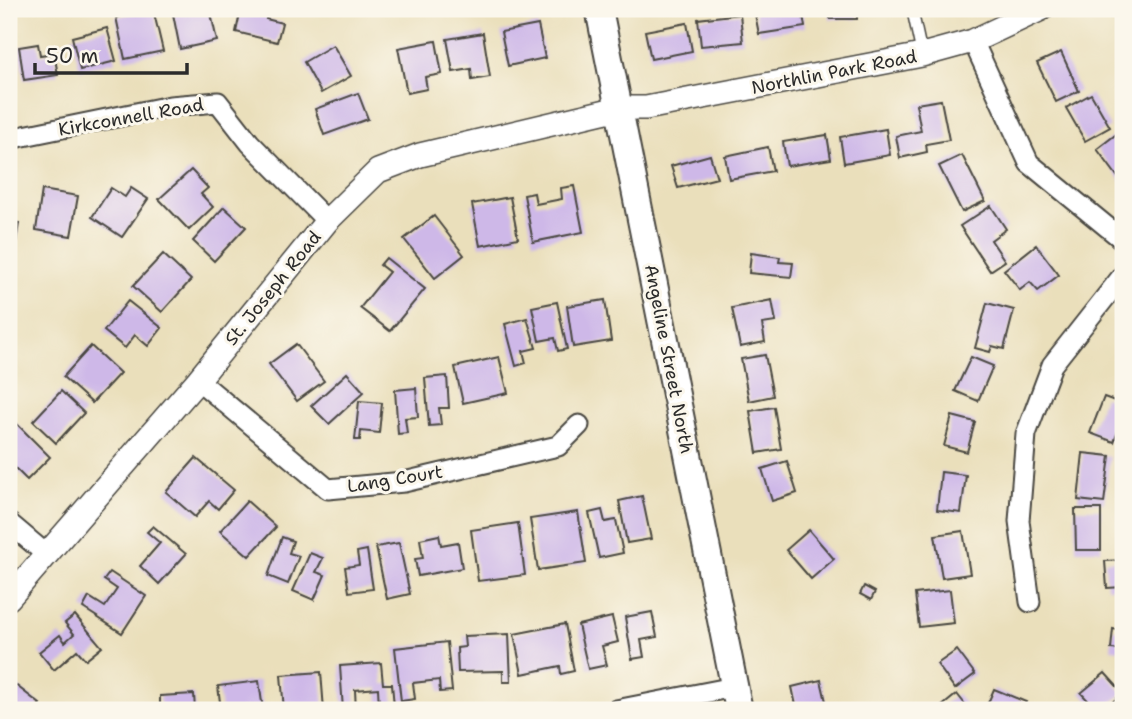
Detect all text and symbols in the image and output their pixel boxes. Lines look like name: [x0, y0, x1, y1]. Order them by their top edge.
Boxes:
scale bar: [35, 32, 187, 76]
text: 50 m: [46, 42, 99, 70]
street label: Northlin Park Road: [749, 44, 919, 100]
street label: Kirkconnell Road: [56, 92, 206, 142]
street label: St. Joseph Road: [219, 226, 327, 350]
street label: Angeline Street North: [639, 262, 699, 456]
street label: Lang Court: [345, 460, 445, 498]

